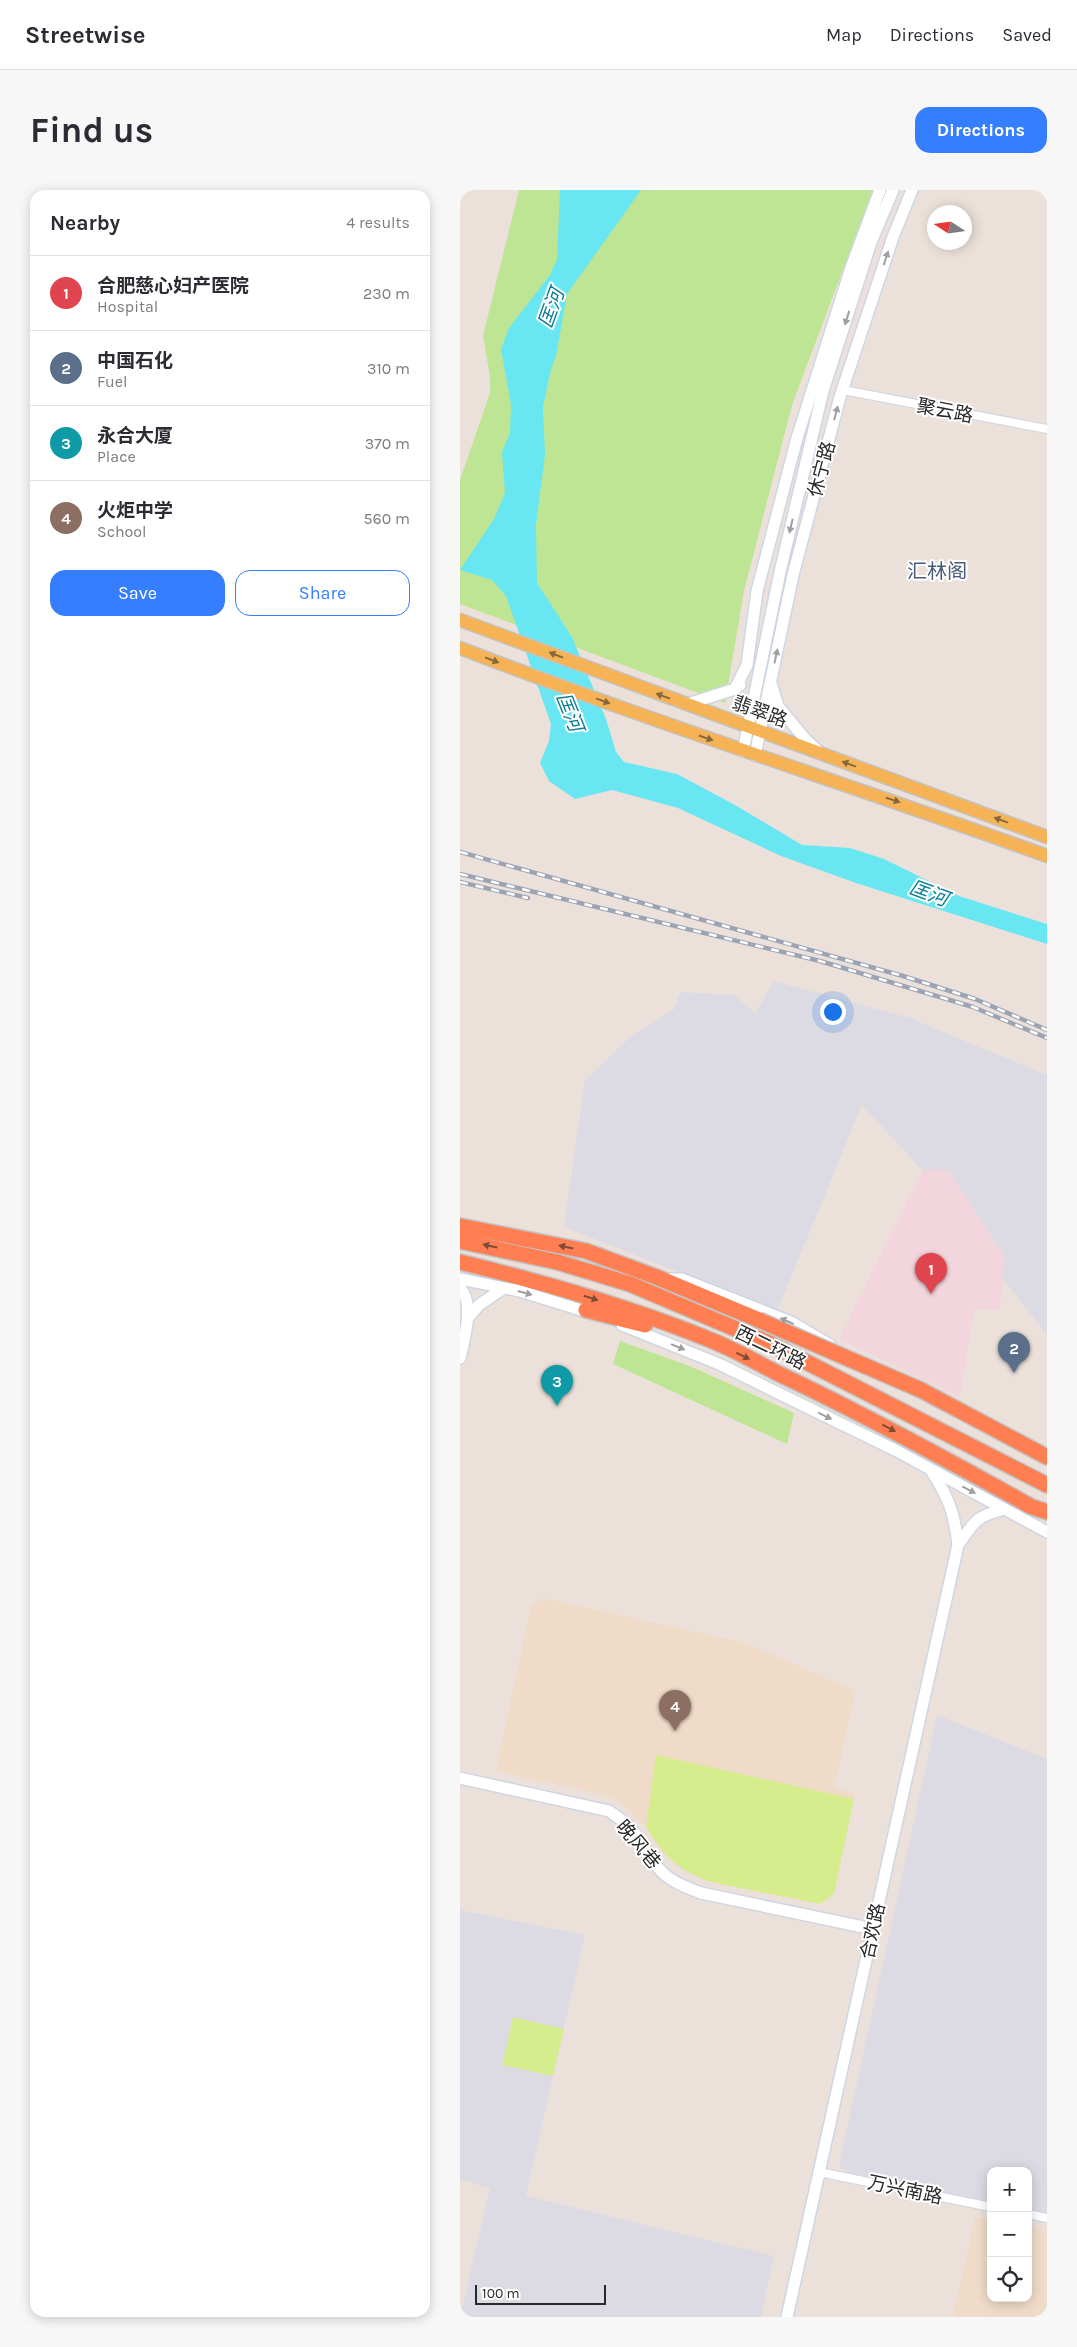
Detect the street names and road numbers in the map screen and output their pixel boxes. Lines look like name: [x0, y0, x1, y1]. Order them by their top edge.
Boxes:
street label: 聚云路: [915, 395, 975, 427]
street label: 休宁路: [804, 439, 840, 500]
street label: 翡翠路: [729, 692, 790, 732]
street label: 西二环路: [732, 1321, 810, 1374]
street label: 晚风巷: [611, 1816, 665, 1874]
street label: 合欢路: [856, 1901, 890, 1961]
street label: 万兴南路: [865, 2171, 944, 2209]

